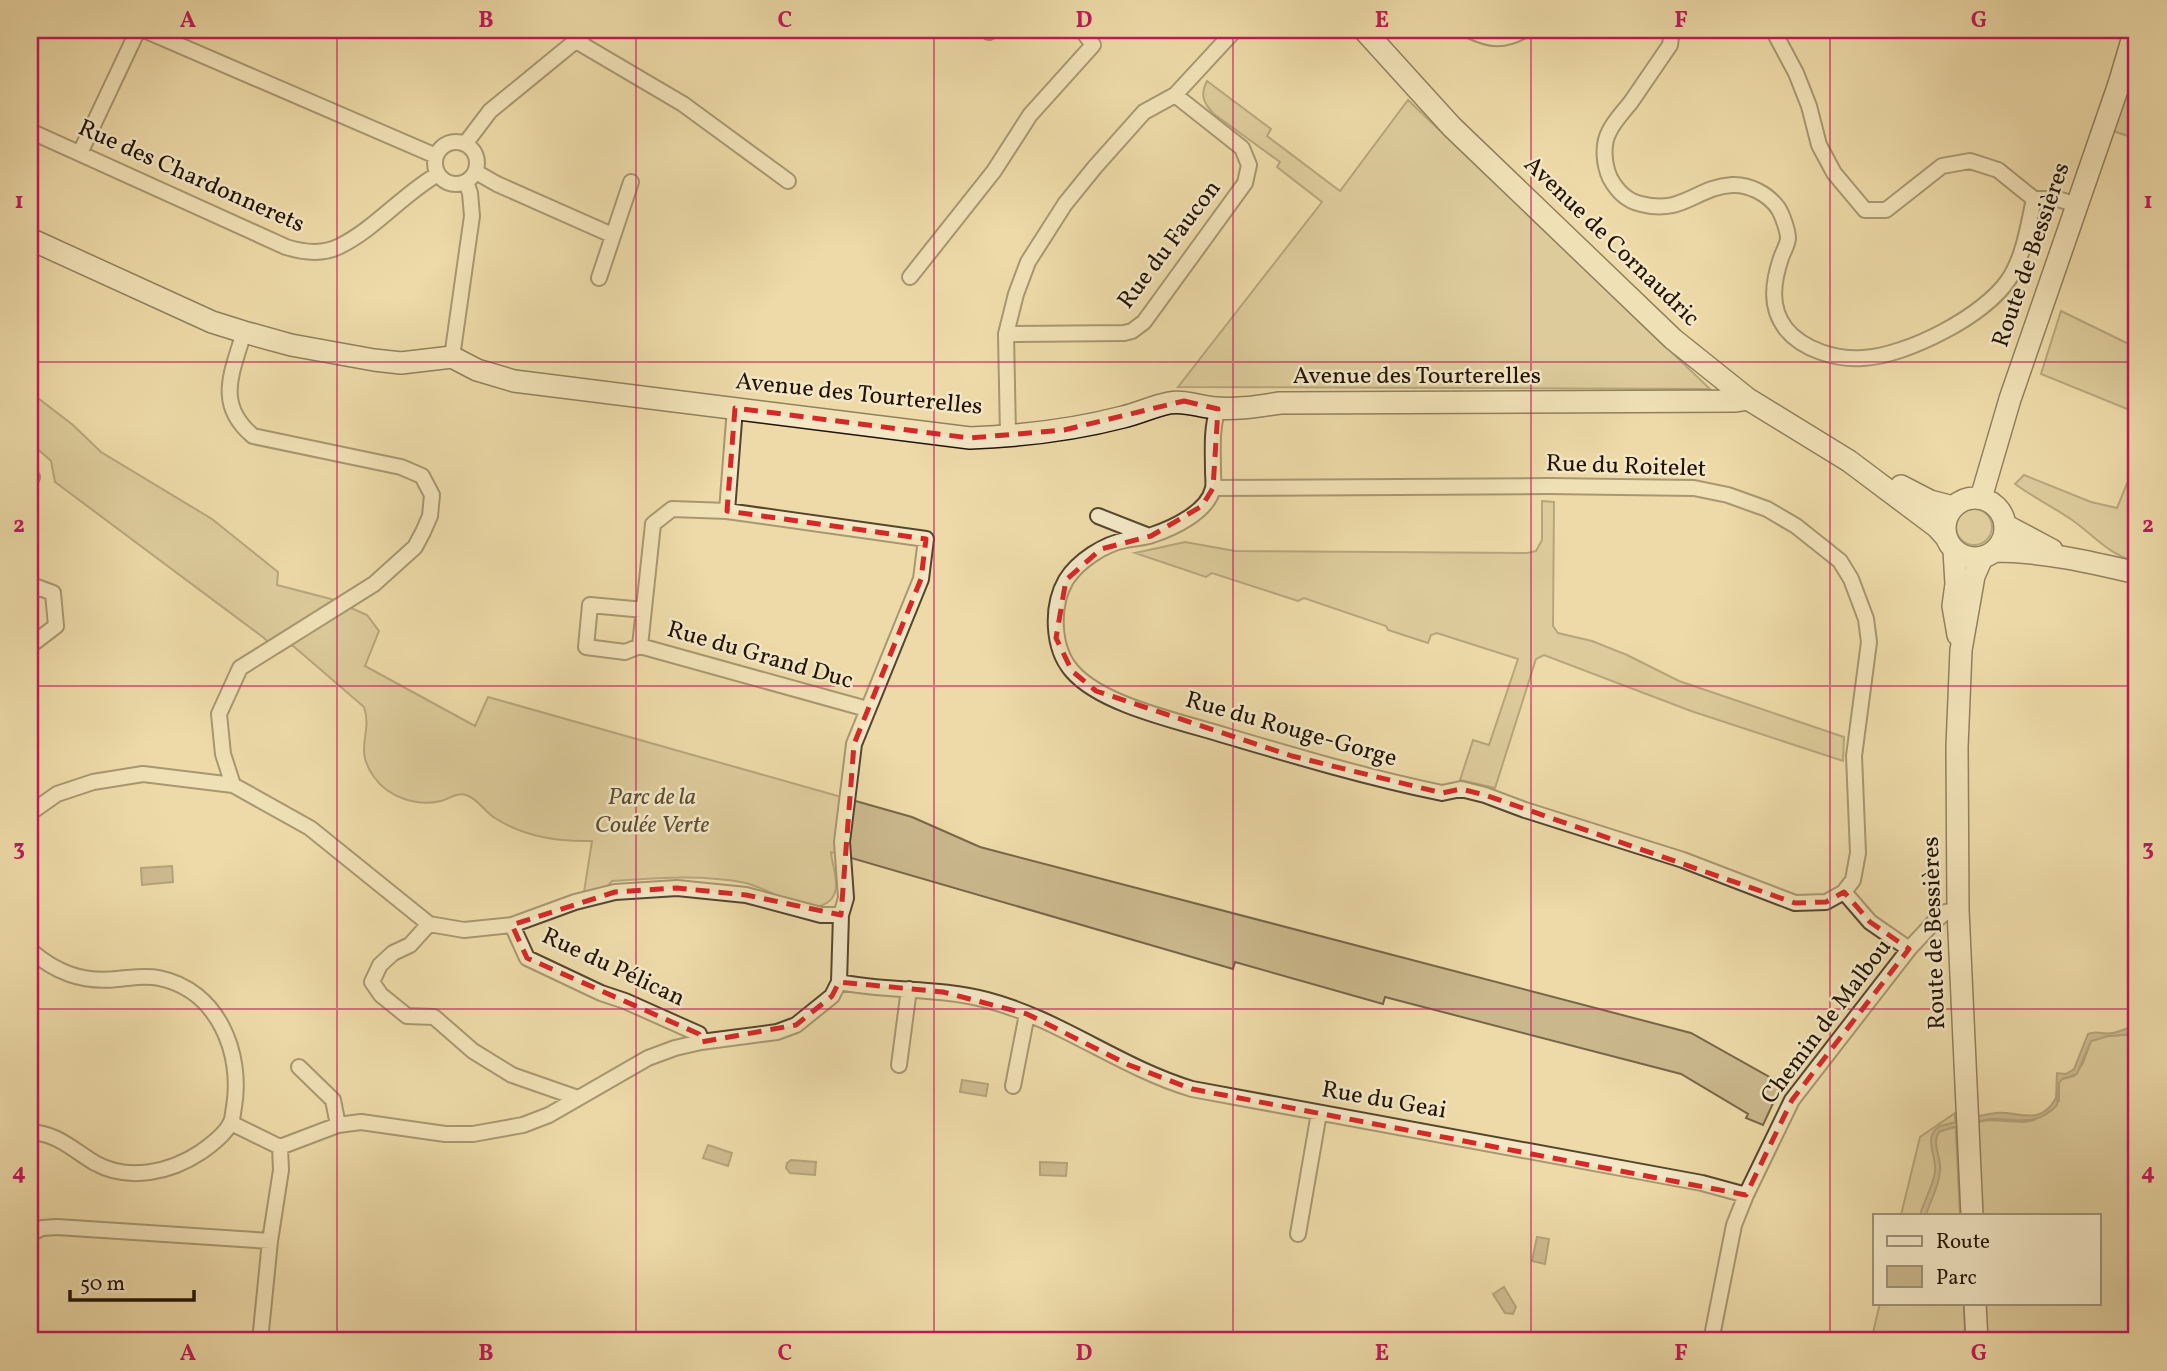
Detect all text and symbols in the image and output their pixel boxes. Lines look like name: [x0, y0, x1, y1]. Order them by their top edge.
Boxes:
text: A: [180, 5, 196, 37]
text: B: [478, 5, 494, 37]
text: C: [778, 5, 792, 37]
text: D: [1076, 5, 1093, 37]
text: E: [1375, 5, 1389, 37]
text: F: [1674, 5, 1688, 37]
text: G: [1971, 5, 1987, 37]
street label: Rue des Chardonnerets: [72, 112, 310, 242]
street label: Avenue de Cornaudric: [1515, 149, 1707, 335]
street label: Route de Bessières: [1984, 158, 2080, 352]
street label: Rue du Faucon: [1110, 173, 1230, 317]
text: 1: [14, 186, 24, 218]
text: 1: [2143, 186, 2153, 218]
street label: Avenue des Tourterelles: [1293, 360, 1541, 394]
street label: Avenue des Tourterelles: [734, 365, 984, 425]
street label: Rue du Roitelet: [1545, 447, 1707, 487]
text: 2: [13, 510, 25, 542]
text: 2: [2142, 510, 2154, 542]
street label: Rue du Grand Duc: [663, 613, 857, 699]
street label: Rue du Rouge-Gorge: [1181, 684, 1401, 776]
park label: Parc de la Coulée Verte: [595, 781, 709, 843]
text: 3: [13, 833, 25, 865]
text: 3: [2142, 833, 2154, 865]
street label: Route de Bessières: [1915, 836, 1955, 1030]
street label: Rue du Pélican: [536, 920, 690, 1016]
street label: Chemin de Malbou: [1753, 932, 1901, 1112]
street label: Rue du Geai: [1319, 1073, 1449, 1129]
text: 4: [12, 1157, 26, 1189]
text: 4: [2141, 1157, 2155, 1189]
legend: [1873, 1214, 2100, 1304]
text: Route: [1936, 1228, 1990, 1257]
scale bar: [70, 1259, 194, 1303]
text: Parc: [1936, 1264, 1977, 1293]
text: 50 m: [80, 1270, 125, 1299]
text: A: [180, 1338, 196, 1370]
text: B: [478, 1338, 494, 1370]
text: C: [778, 1338, 792, 1370]
text: D: [1076, 1338, 1093, 1370]
text: E: [1375, 1338, 1389, 1370]
text: F: [1674, 1338, 1688, 1370]
text: G: [1971, 1338, 1987, 1370]

